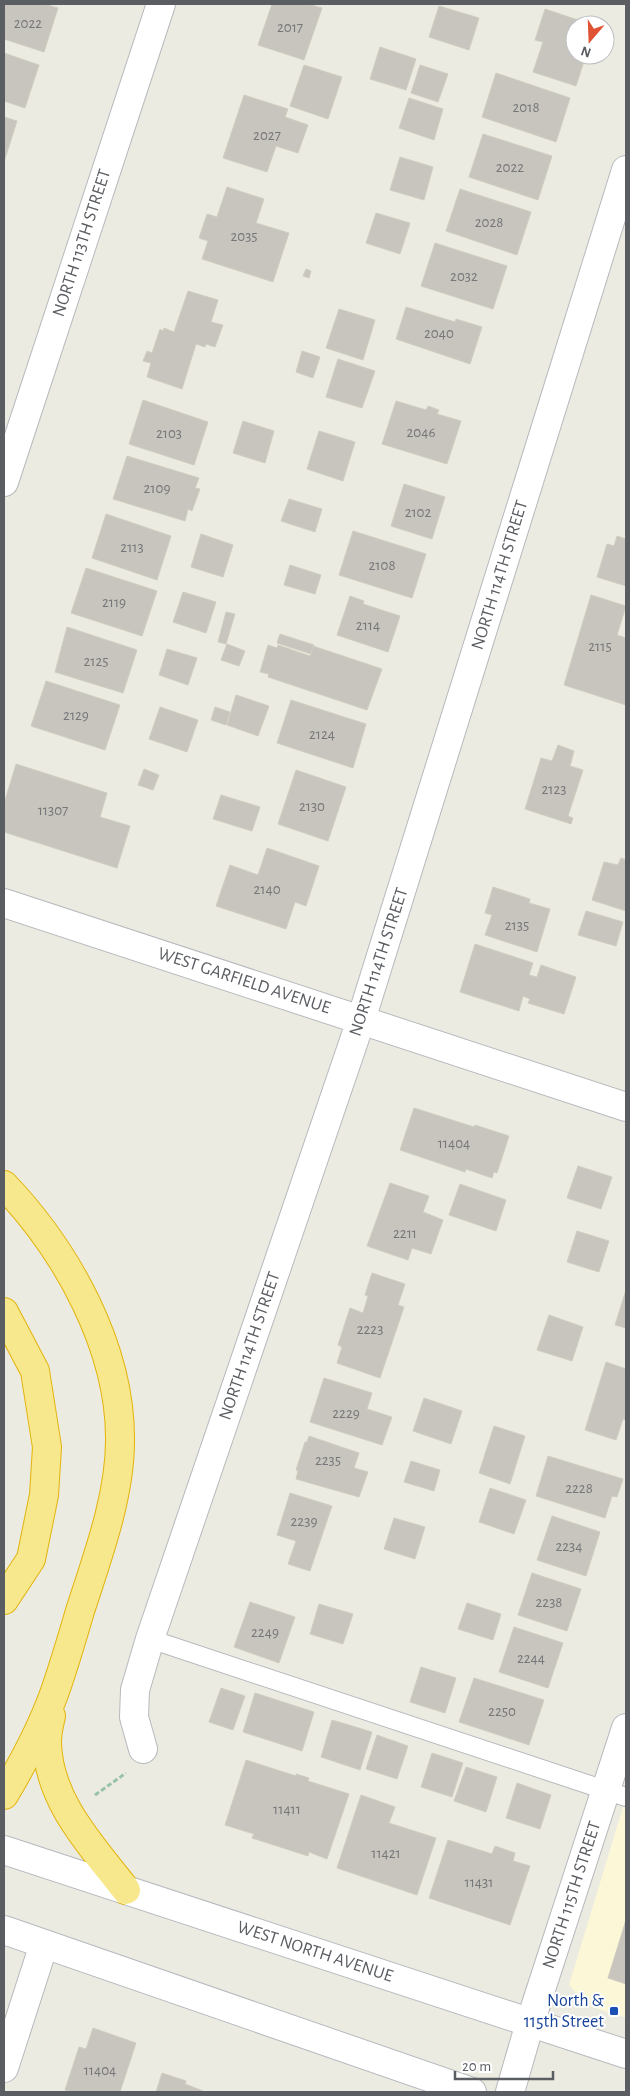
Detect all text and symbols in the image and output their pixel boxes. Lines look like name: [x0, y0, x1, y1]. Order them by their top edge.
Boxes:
north arrow: [565, 15, 615, 65]
house number: 2022: [14, 16, 42, 31]
house number: 2017: [277, 20, 303, 35]
text: N: [579, 43, 593, 60]
house number: 2018: [512, 100, 540, 115]
house number: 2027: [253, 128, 281, 143]
house number: 2022: [496, 160, 524, 175]
street label: NORTH 113TH STREET: [50, 167, 114, 319]
house number: 2028: [475, 215, 503, 230]
house number: 2035: [230, 229, 258, 244]
house number: 2032: [450, 269, 478, 284]
house number: 2040: [424, 326, 454, 341]
house number: 2046: [406, 425, 436, 440]
house number: 2103: [156, 426, 182, 441]
house number: 2109: [144, 481, 170, 496]
street label: NORTH 114TH STREET: [469, 498, 531, 652]
house number: 2102: [405, 505, 432, 520]
house number: 2113: [120, 540, 144, 555]
house number: 2108: [368, 558, 396, 573]
house number: 2119: [102, 595, 126, 610]
house number: 2114: [356, 618, 380, 633]
house number: 2115: [588, 639, 612, 654]
house number: 2125: [83, 654, 109, 669]
house number: 2129: [63, 708, 89, 723]
house number: 2124: [309, 727, 335, 742]
house number: 2123: [542, 782, 567, 797]
house number: 2130: [299, 799, 325, 814]
house number: 11307: [38, 803, 68, 818]
house number: 2140: [253, 882, 281, 897]
street label: NORTH 114TH STREET: [346, 885, 412, 1039]
house number: 2135: [505, 918, 529, 933]
street label: WEST GARFIELD AVENUE: [155, 945, 333, 1018]
house number: 11404: [438, 1136, 470, 1151]
house number: 2211: [393, 1226, 417, 1241]
street label: NORTH 114TH STREET: [216, 1270, 284, 1422]
house number: 2223: [357, 1322, 383, 1337]
house number: 2229: [332, 1406, 360, 1421]
house number: 2235: [315, 1453, 341, 1468]
house number: 2228: [565, 1481, 593, 1496]
house number: 2239: [291, 1514, 317, 1529]
house number: 2234: [555, 1539, 583, 1554]
house number: 2238: [536, 1595, 562, 1610]
house number: 2249: [251, 1625, 279, 1640]
house number: 2244: [517, 1651, 545, 1666]
house number: 2250: [488, 1704, 516, 1719]
house number: 11411: [273, 1802, 301, 1817]
street label: NORTH 115TH STREET: [540, 1819, 604, 1971]
house number: 11421: [371, 1846, 401, 1861]
house number: 11431: [465, 1875, 493, 1890]
street label: WEST NORTH AVENUE: [235, 1918, 395, 1986]
place label: North & 115th Street: [524, 1992, 604, 2031]
marker: North & 115th Street: [608, 2005, 620, 2017]
scale bar: [455, 2048, 552, 2080]
text: 20 m: [462, 2059, 491, 2074]
house number: 11404: [84, 2063, 116, 2078]

